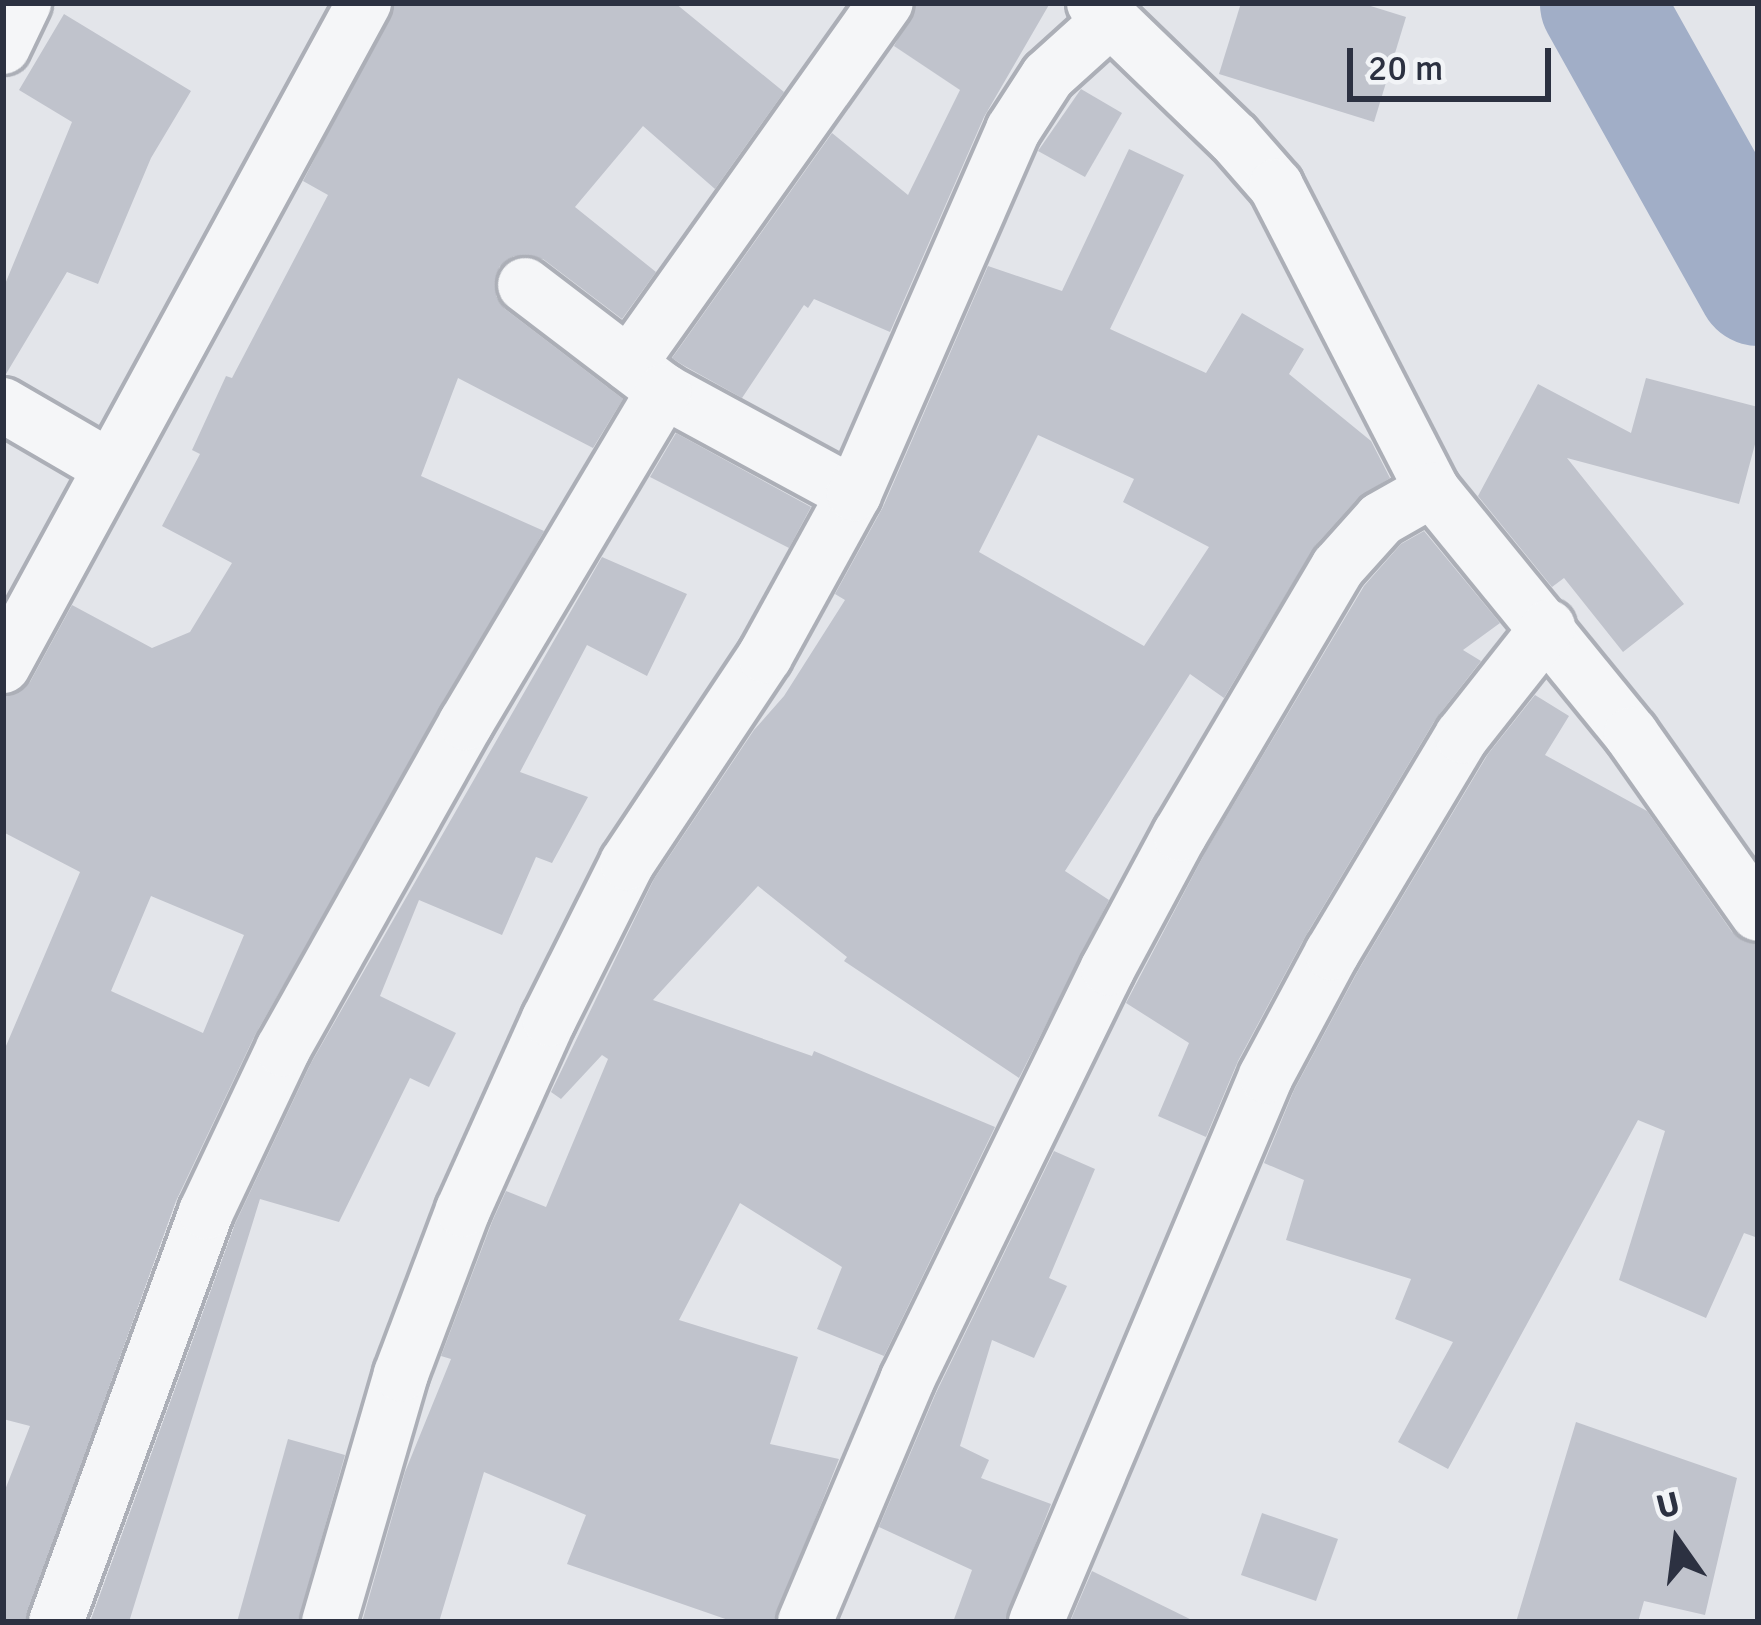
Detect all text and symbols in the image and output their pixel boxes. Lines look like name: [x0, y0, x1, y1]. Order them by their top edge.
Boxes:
scale bar: [1353, 24, 1557, 98]
text: 20 m: [1368, 46, 1444, 91]
north arrow: [1617, 1481, 1737, 1601]
text: U: [1652, 1483, 1684, 1528]

